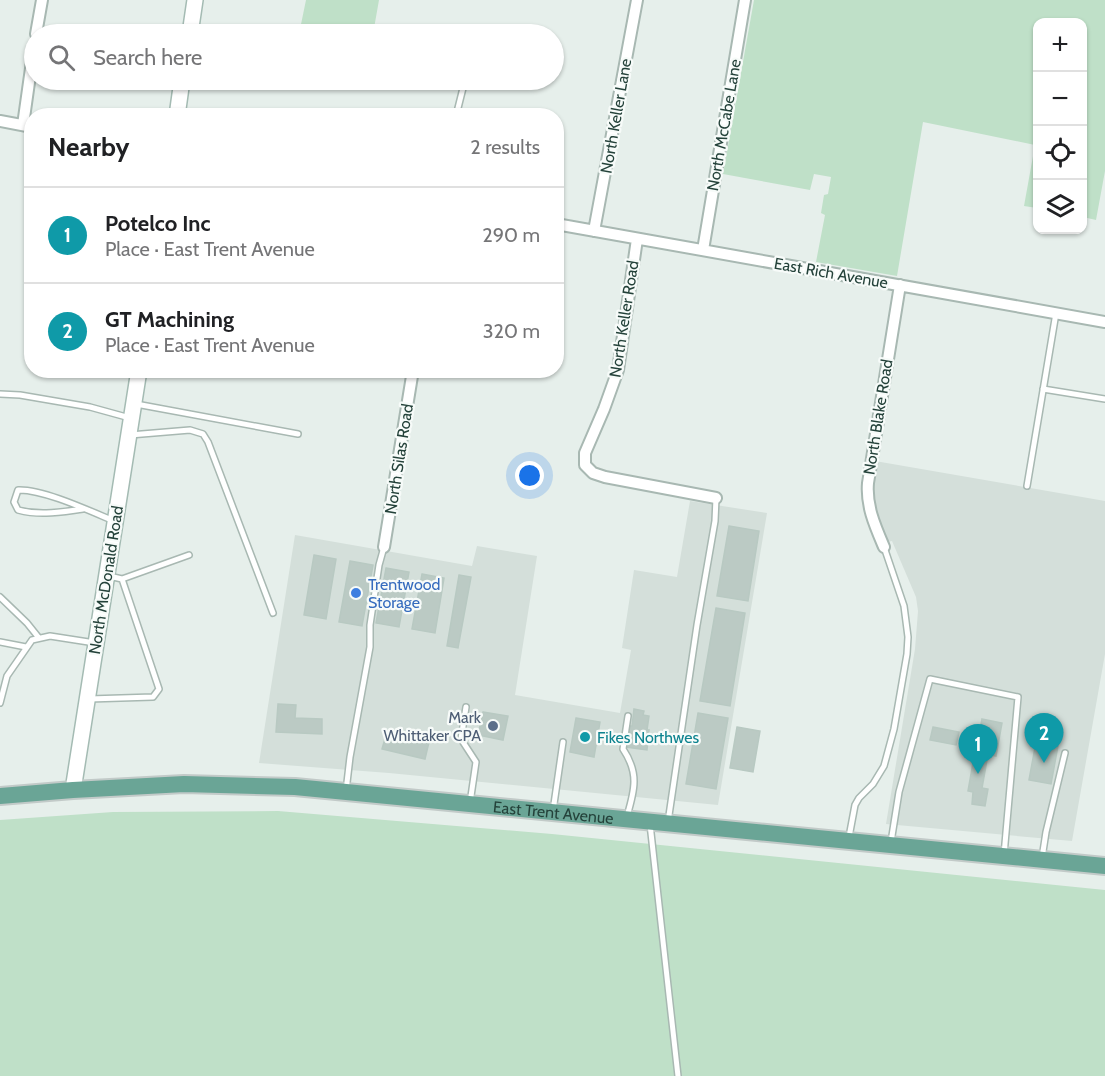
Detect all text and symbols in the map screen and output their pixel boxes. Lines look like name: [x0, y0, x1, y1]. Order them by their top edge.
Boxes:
map controls: [1033, 18, 1087, 234]
button: +: [1033, 18, 1087, 72]
search box: [24, 24, 564, 90]
icon: search: [45, 41, 78, 74]
text: Search here: [93, 44, 202, 71]
street label: North Keller Lane: [597, 57, 635, 175]
street label: North McCabe Lane: [703, 58, 745, 192]
button: −: [1033, 72, 1087, 126]
button: locate: [1033, 126, 1087, 180]
text: Nearby: [48, 131, 129, 163]
text: 2 results: [470, 135, 540, 159]
button: layers: [1033, 180, 1087, 234]
text: Potelco Inc: [105, 210, 210, 237]
text: 1: [64, 223, 71, 247]
text: 290 m: [482, 223, 540, 247]
text: Place · East Trent Avenue: [105, 237, 315, 261]
street label: East Rich Avenue: [773, 254, 889, 292]
street label: North Keller Road: [605, 259, 643, 379]
text: GT Machining: [105, 306, 234, 333]
text: 2: [62, 319, 73, 343]
text: 320 m: [483, 319, 540, 343]
text: Place · East Trent Avenue: [105, 333, 315, 357]
street label: North Blake Road: [859, 358, 897, 476]
street label: North Silas Road: [381, 402, 417, 516]
your location: [515, 461, 544, 490]
street label: North McDonald Road: [85, 504, 127, 656]
place label: Trentwood Storage: [368, 575, 440, 612]
marker: Trentwood Storage: [349, 586, 363, 600]
place label: Mark Whittaker CPA: [383, 708, 482, 745]
pin: 2: [1024, 714, 1064, 763]
marker: Mark Whittaker CPA: [486, 719, 500, 733]
pin: 1: [958, 724, 998, 774]
place label: Fikes Northwes: [597, 728, 699, 747]
marker: Fikes Northwes: [578, 730, 592, 744]
street label: East Trent Avenue: [492, 797, 614, 828]

